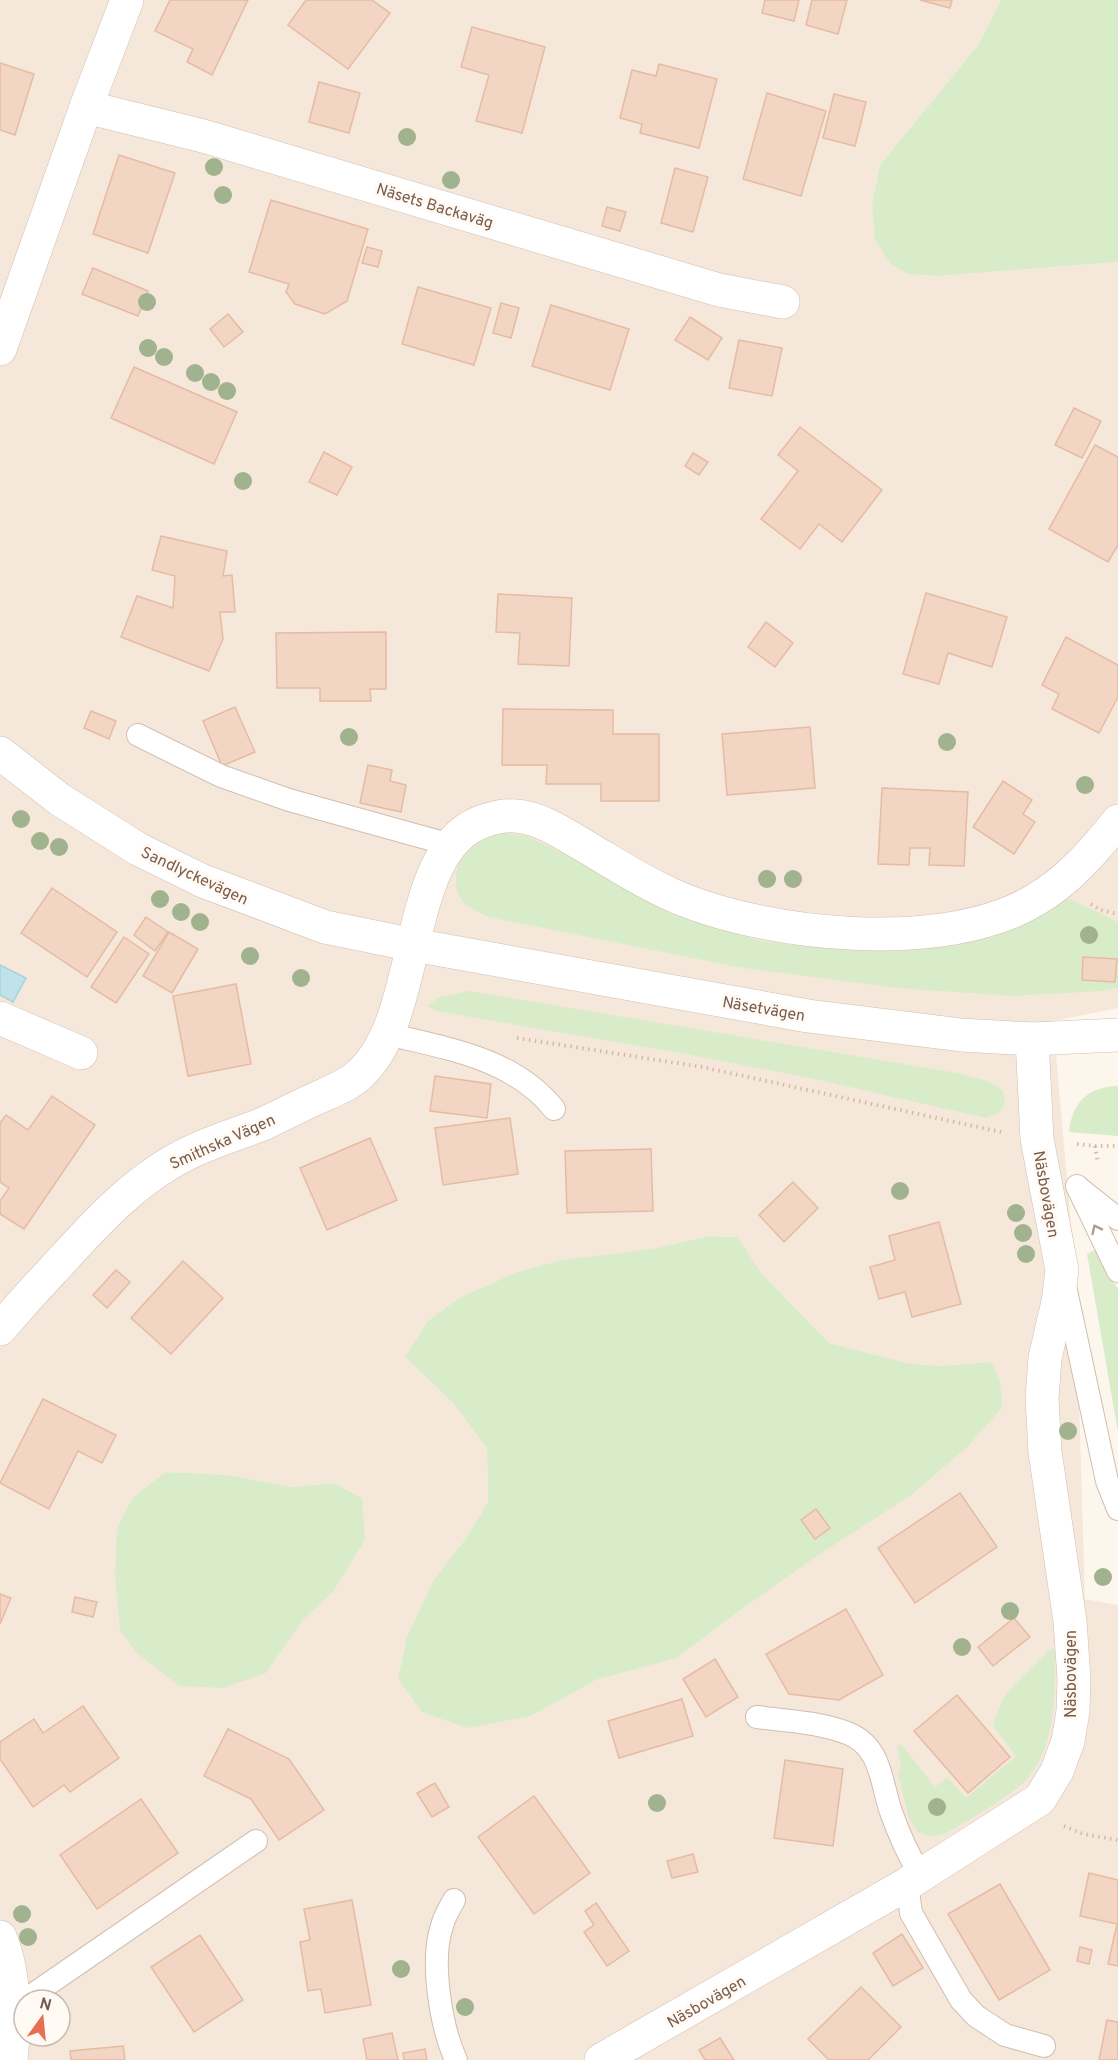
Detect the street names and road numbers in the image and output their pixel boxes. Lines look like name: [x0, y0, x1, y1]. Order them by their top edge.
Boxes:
street label: Näsets Backaväg: [373, 180, 495, 234]
street label: Sandlyckevägen: [137, 843, 251, 910]
street label: Näsetvägen: [721, 993, 807, 1027]
street label: Smithska Vägen: [167, 1111, 279, 1175]
street label: Näsbovägen: [1028, 1149, 1063, 1239]
street label: Näsbovägen: [1062, 1630, 1082, 1718]
street label: Näsbovägen: [664, 1972, 750, 2033]

